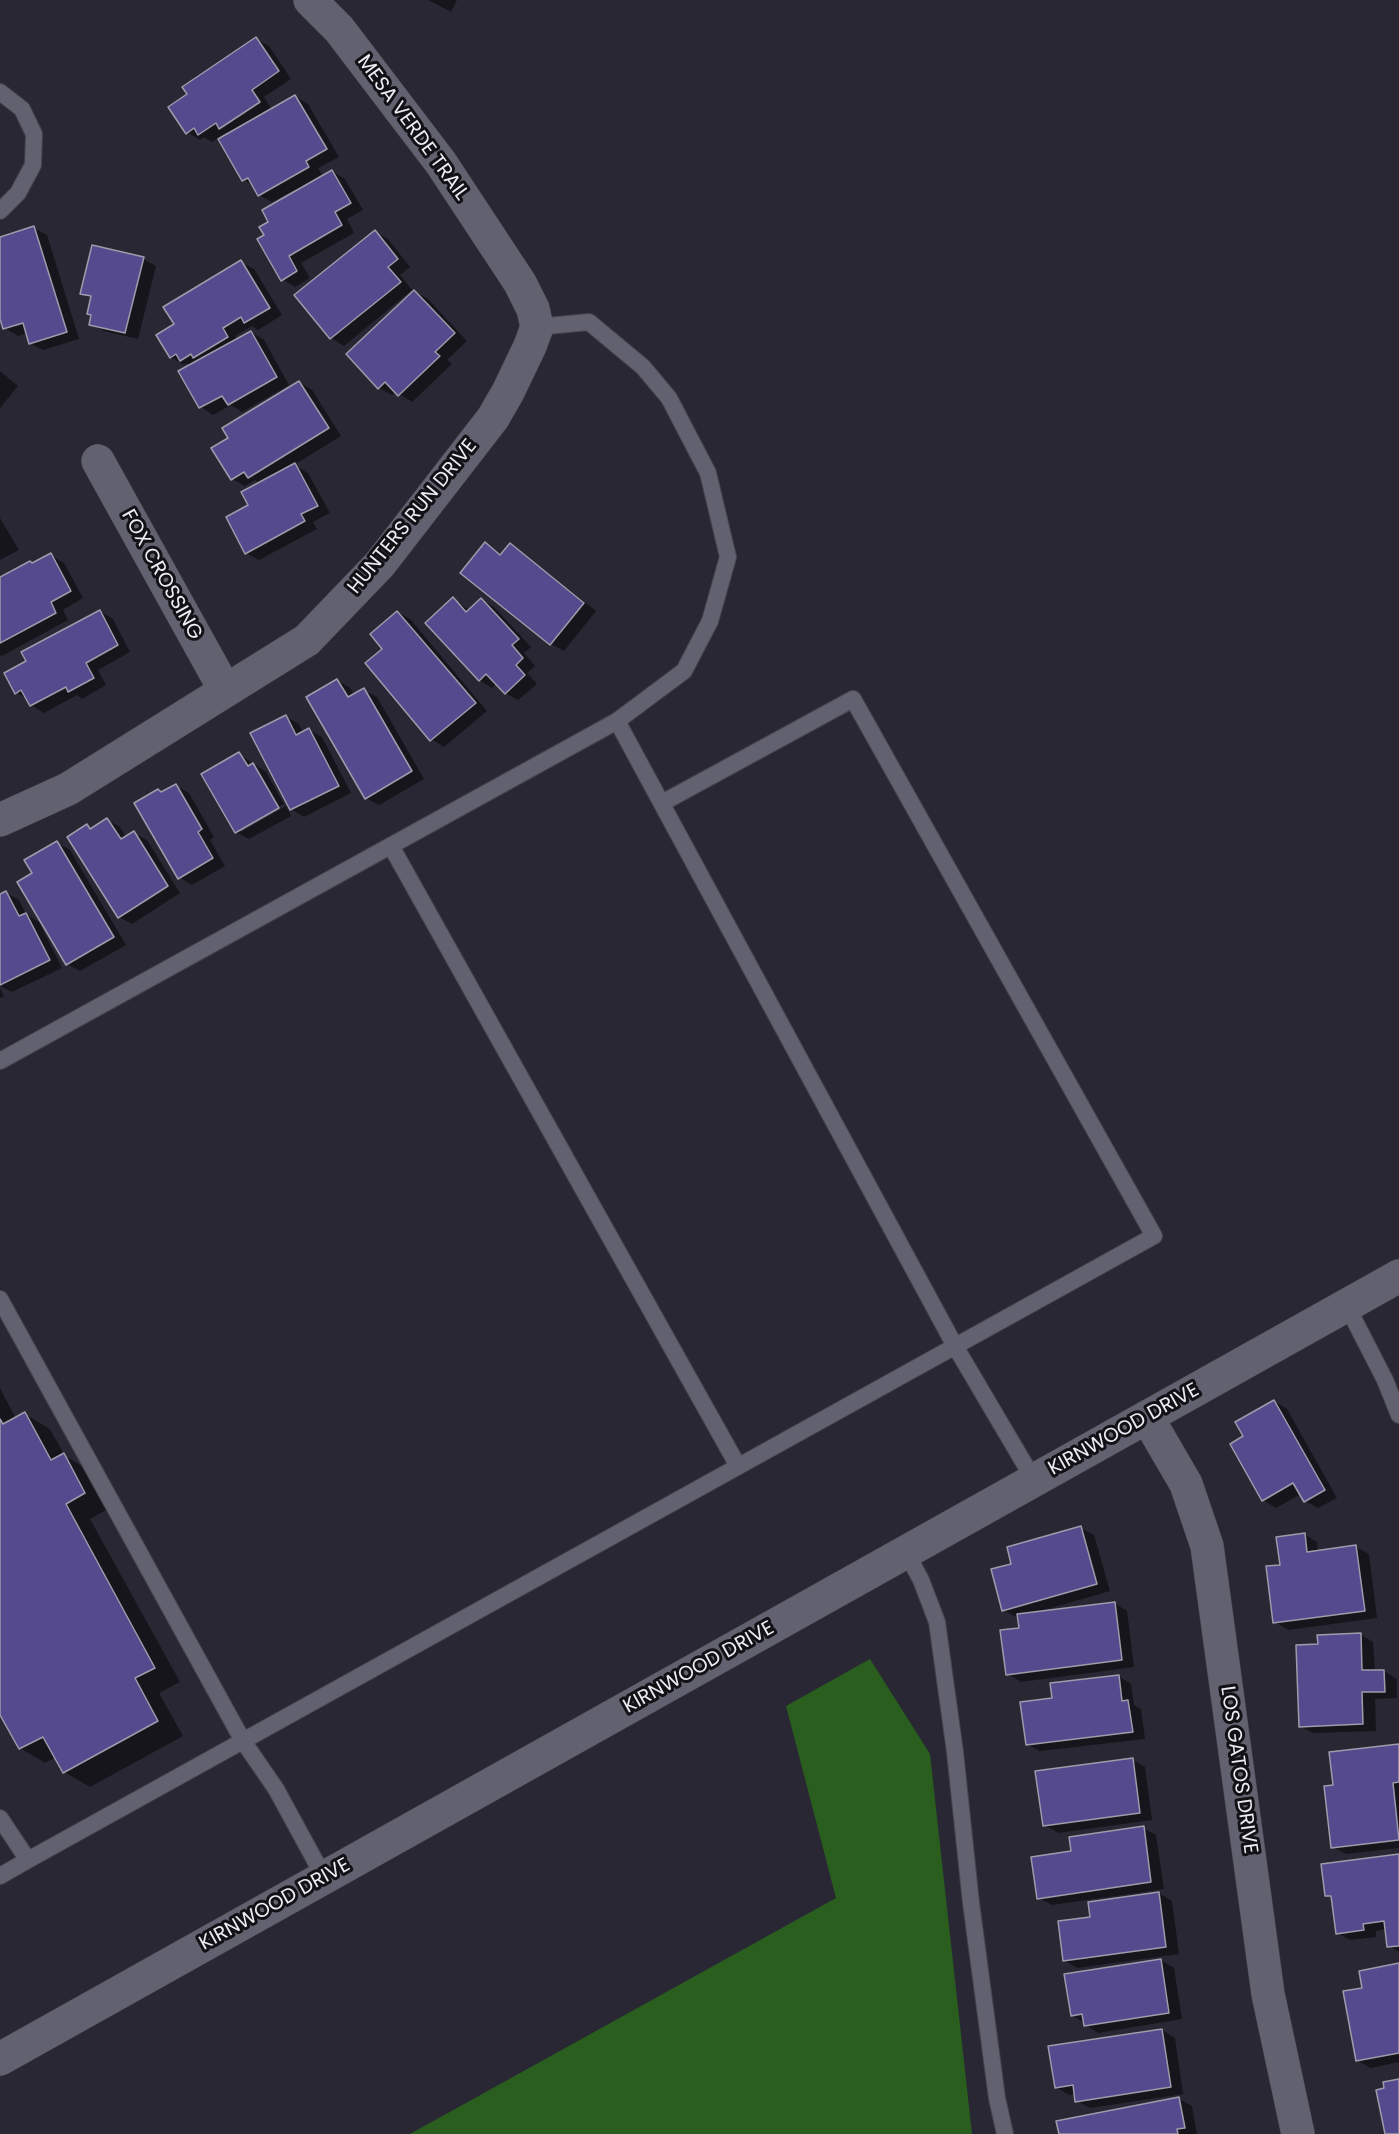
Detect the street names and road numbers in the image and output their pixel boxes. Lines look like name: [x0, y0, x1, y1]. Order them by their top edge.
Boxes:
street label: MESA VERDE TRAIL: [351, 51, 473, 205]
street label: HUNTERS RUN DRIVE: [343, 435, 483, 599]
street label: FOX CROSSING: [115, 506, 207, 644]
street label: KIRNWOOD DRIVE: [1044, 1379, 1204, 1481]
street label: KIRNWOOD DRIVE: [619, 1617, 779, 1719]
street label: LOS GATOS DRIVE: [1214, 1685, 1262, 1855]
street label: KIRNWOOD DRIVE: [195, 1854, 355, 1956]

